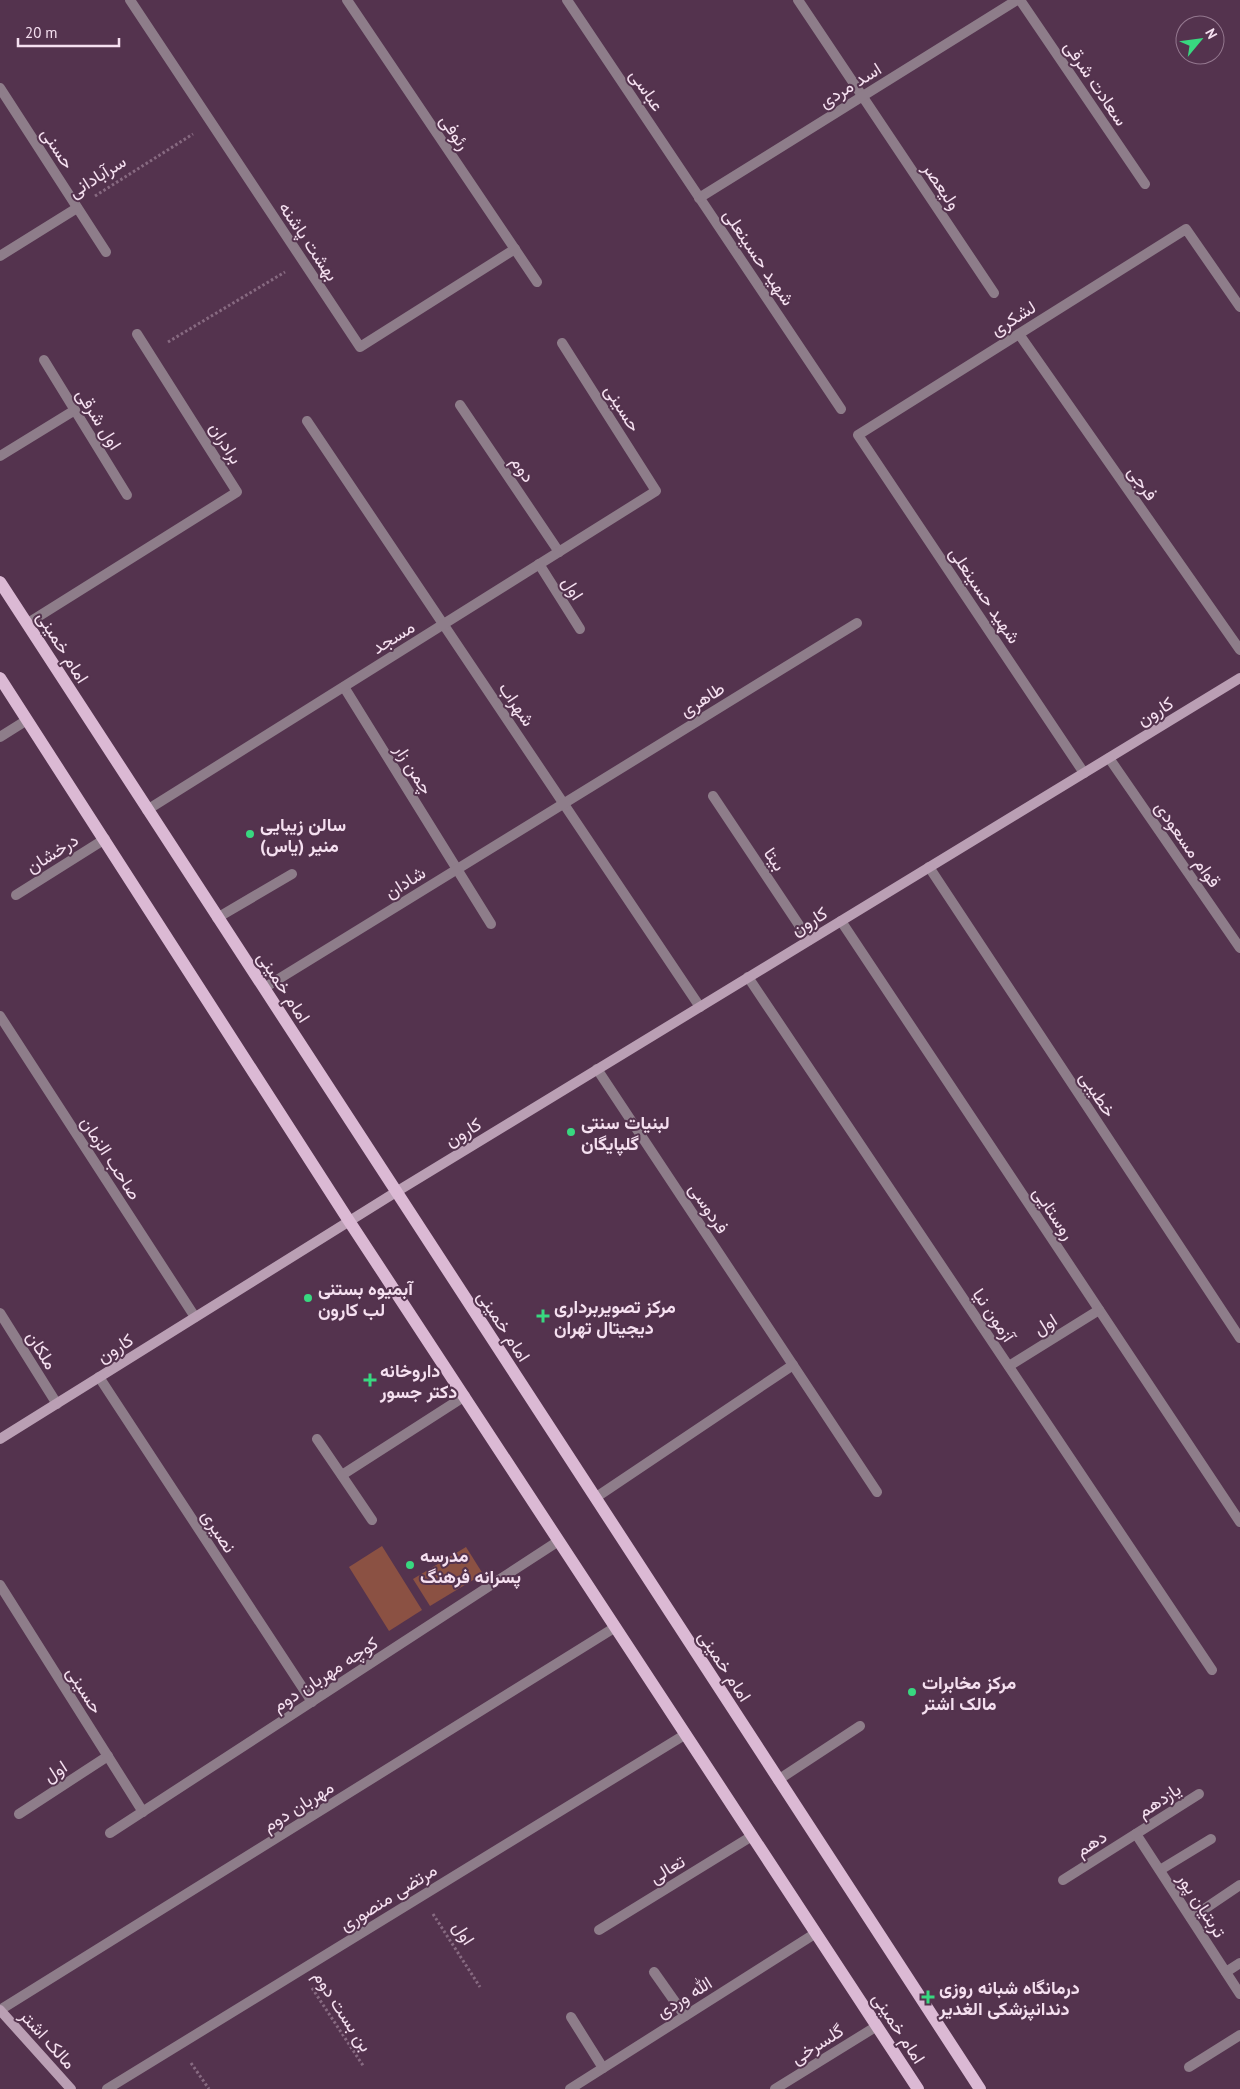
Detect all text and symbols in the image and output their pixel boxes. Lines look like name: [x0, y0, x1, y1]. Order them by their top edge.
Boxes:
scale bar: [18, 15, 119, 47]
north arrow: [1175, 15, 1225, 65]
text: 20 m: [25, 23, 58, 42]
text: N: [1201, 25, 1221, 42]
street label: سعادت شرقی: [1059, 36, 1133, 130]
street label: اسد مردی: [815, 57, 885, 113]
street label: عباسی: [625, 64, 669, 116]
street label: رئوفی: [435, 110, 475, 154]
street label: حسنی: [36, 123, 80, 173]
street label: سرآبادانی: [64, 149, 130, 203]
street label: ولیعصر: [917, 157, 966, 214]
street label: بهشت پاشنه: [273, 197, 344, 286]
street label: شهید حسینعلی: [718, 204, 800, 310]
street label: لشکری: [986, 295, 1040, 341]
street label: حسینی: [600, 380, 646, 436]
street label: اول شرقی: [71, 384, 127, 454]
street label: برادران: [204, 418, 248, 468]
street label: دوم: [505, 451, 540, 487]
street label: فرجی: [1123, 461, 1163, 505]
street label: شهید حسینعلی: [944, 542, 1026, 648]
street label: اول: [557, 572, 589, 604]
street label: امام خمینی: [31, 607, 94, 688]
street label: مسجد: [367, 615, 419, 659]
street label: طاهری: [675, 676, 729, 722]
street label: شهراب: [494, 677, 540, 731]
street label: کارون: [1132, 691, 1178, 731]
street label: چمن زار: [388, 739, 438, 799]
street label: قوام مسعودی: [1149, 796, 1226, 892]
place label: سالن زیبایی منیر (یاس): [260, 813, 346, 857]
street label: درخشان: [22, 828, 82, 878]
marker: سالن زیبایی منیر (یاس): [244, 828, 256, 840]
street label: بیتا: [759, 843, 791, 875]
street label: شادان: [380, 861, 430, 903]
street label: کارون: [786, 901, 832, 941]
street label: امام خمینی: [252, 947, 316, 1028]
street label: خطیبی: [1075, 1067, 1121, 1121]
place label: لبنیات سنتی گلپایگان: [581, 1111, 670, 1156]
street label: صاحب الزمان: [76, 1112, 146, 1204]
street label: کارون: [440, 1112, 486, 1152]
marker: لبنیات سنتی گلپایگان: [565, 1126, 577, 1138]
street label: فردوسی: [684, 1178, 734, 1238]
street label: روستایی: [1028, 1182, 1080, 1244]
place label: آبمیوه بستنی لب کارون: [318, 1277, 414, 1321]
street label: آزمون نیا: [968, 1284, 1021, 1348]
street label: امام خمینی: [472, 1286, 536, 1367]
marker: آبمیوه بستنی لب کارون: [302, 1292, 314, 1304]
place label: مرکز تصویربرداری دیجیتال تهران: [554, 1295, 676, 1339]
street label: اول: [1029, 1308, 1061, 1340]
marker: مرکز تصویربرداری دیجیتال تهران: [536, 1309, 550, 1323]
street label: ملکان: [21, 1326, 63, 1374]
street label: کارون: [92, 1328, 138, 1368]
place label: داروخانه دکتر جسور: [379, 1359, 457, 1403]
marker: داروخانه دکتر جسور: [364, 1374, 376, 1386]
street label: نصیری: [196, 1505, 242, 1557]
place label: مدرسه پسرانه فرهنگ: [420, 1544, 521, 1589]
marker: مدرسه پسرانه فرهنگ: [404, 1559, 416, 1571]
street label: امام خمینی: [693, 1626, 757, 1707]
street label: کوچه مهربان دوم: [268, 1631, 383, 1718]
street label: حسینی: [62, 1662, 108, 1718]
place label: مرکز مخابرات مالک اشتر: [921, 1671, 1016, 1715]
marker: مرکز مخابرات مالک اشتر: [906, 1686, 918, 1698]
street label: اول: [39, 1755, 71, 1787]
street label: مهربان دوم: [258, 1775, 338, 1838]
street label: یازدهم: [1133, 1777, 1186, 1823]
street label: دهم: [1071, 1825, 1111, 1862]
street label: تعالی: [645, 1850, 689, 1888]
street label: مرتضی منصوری: [335, 1858, 441, 1936]
street label: تربتیان پور: [1171, 1867, 1231, 1942]
street label: اول: [448, 1917, 480, 1949]
street label: بن بست دوم: [307, 1966, 378, 2057]
street label: الله وردی: [652, 1971, 716, 2023]
place label: درمانگاه شبانه روزی دندانپزشکی الغدیر: [938, 1976, 1080, 2021]
street label: امام خمینی: [867, 1988, 931, 2069]
marker: درمانگاه شبانه روزی دندانپزشکی الغدیر: [921, 1990, 935, 2004]
street label: مالک اشتر: [14, 2003, 81, 2074]
street label: گلسرخی: [786, 2019, 848, 2069]

